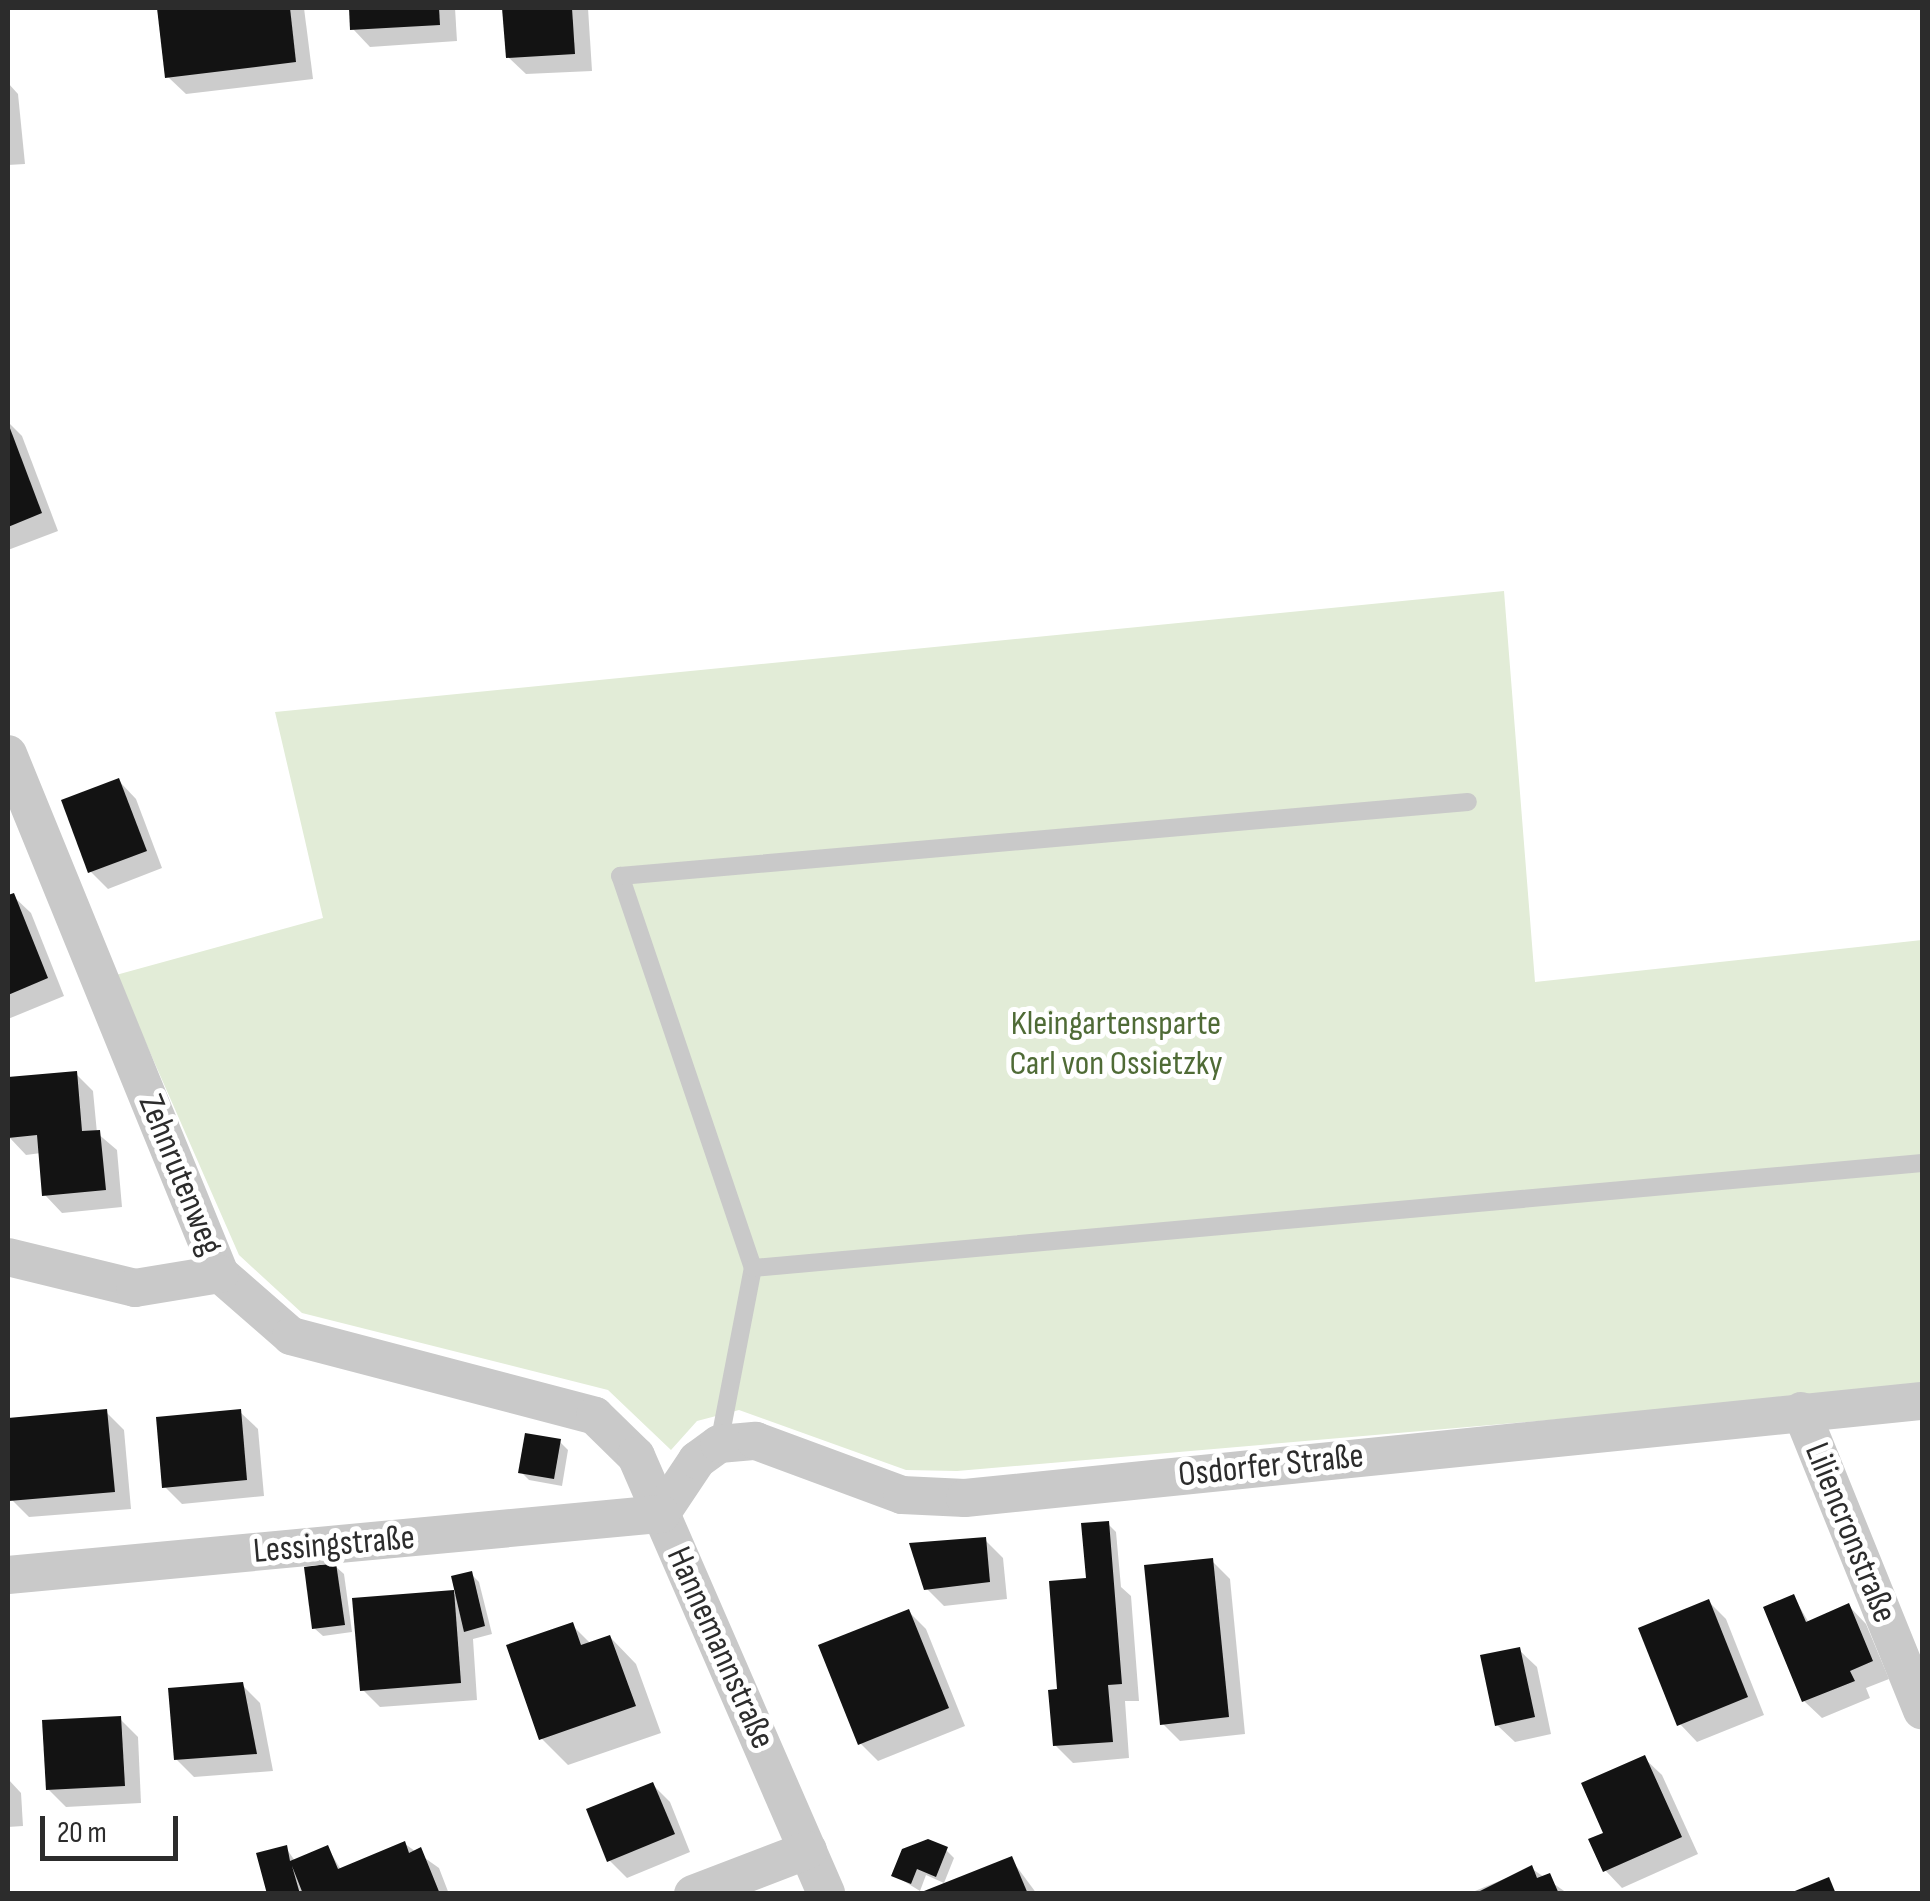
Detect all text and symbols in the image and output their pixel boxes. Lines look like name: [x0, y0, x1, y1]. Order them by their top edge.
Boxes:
park label: Kleingartensparte Carl von Ossietzky: [1009, 1003, 1223, 1085]
street label: Zehnrutenweg: [129, 1089, 231, 1261]
street label: Osdorfer Straße: [1176, 1435, 1366, 1497]
street label: Liliencronstraße: [1795, 1437, 1905, 1629]
street label: Lessingstraße: [252, 1517, 416, 1573]
street label: Hannemannstraße: [657, 1541, 783, 1755]
scale bar: [45, 1796, 182, 1858]
text: 20 m: [57, 1815, 107, 1851]

